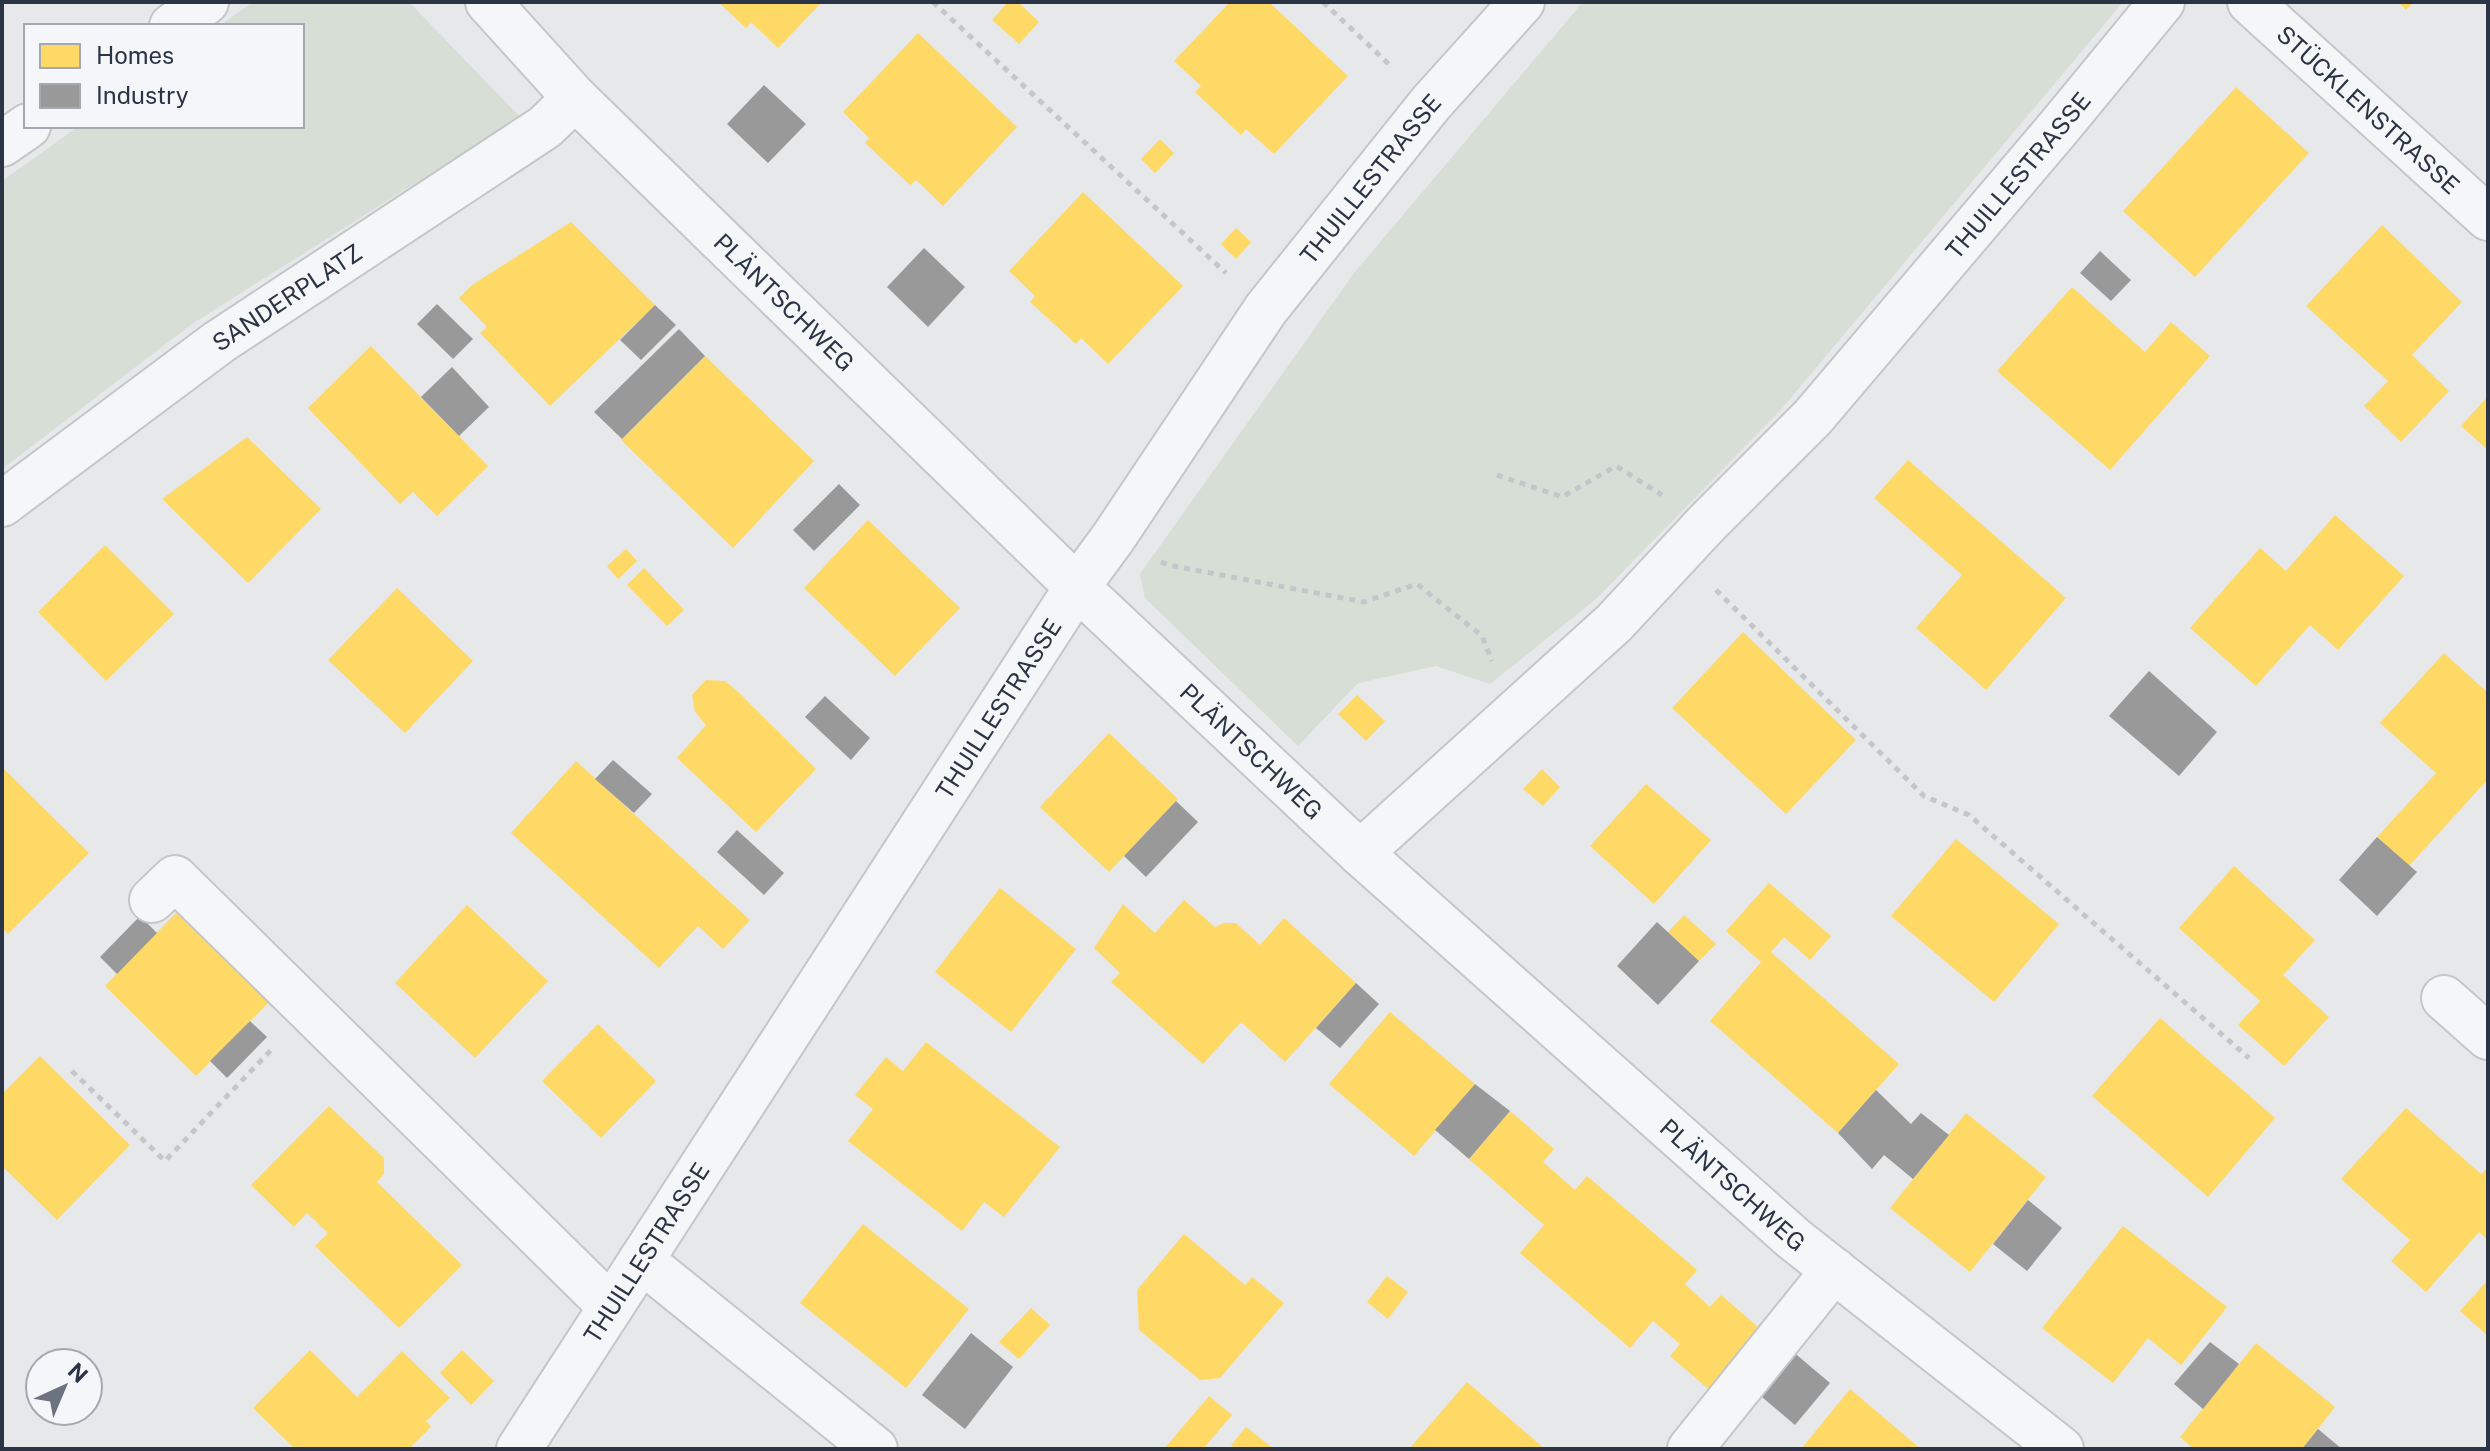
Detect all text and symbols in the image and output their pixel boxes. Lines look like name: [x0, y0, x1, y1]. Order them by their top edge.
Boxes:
street label: STÜCKLENSTRASSE: [2271, 20, 2466, 199]
legend: [24, 24, 304, 128]
text: Homes: [96, 41, 174, 69]
text: Industry: [96, 81, 189, 109]
street label: THUILLESTRASSE: [1940, 86, 2096, 264]
street label: THUILLESTRASSE: [1294, 88, 1446, 269]
street label: PLÄNTSCHWEG: [708, 227, 861, 377]
street label: SANDERPLATZ: [207, 238, 367, 357]
street label: THUILLESTRASSE: [930, 613, 1067, 804]
street label: PLÄNTSCHWEG: [1175, 678, 1329, 825]
street label: PLÄNTSCHWEG: [1655, 1113, 1811, 1257]
street label: THUILLESTRASSE: [578, 1157, 715, 1348]
north arrow: [24, 1347, 104, 1427]
text: N: [63, 1357, 93, 1388]

